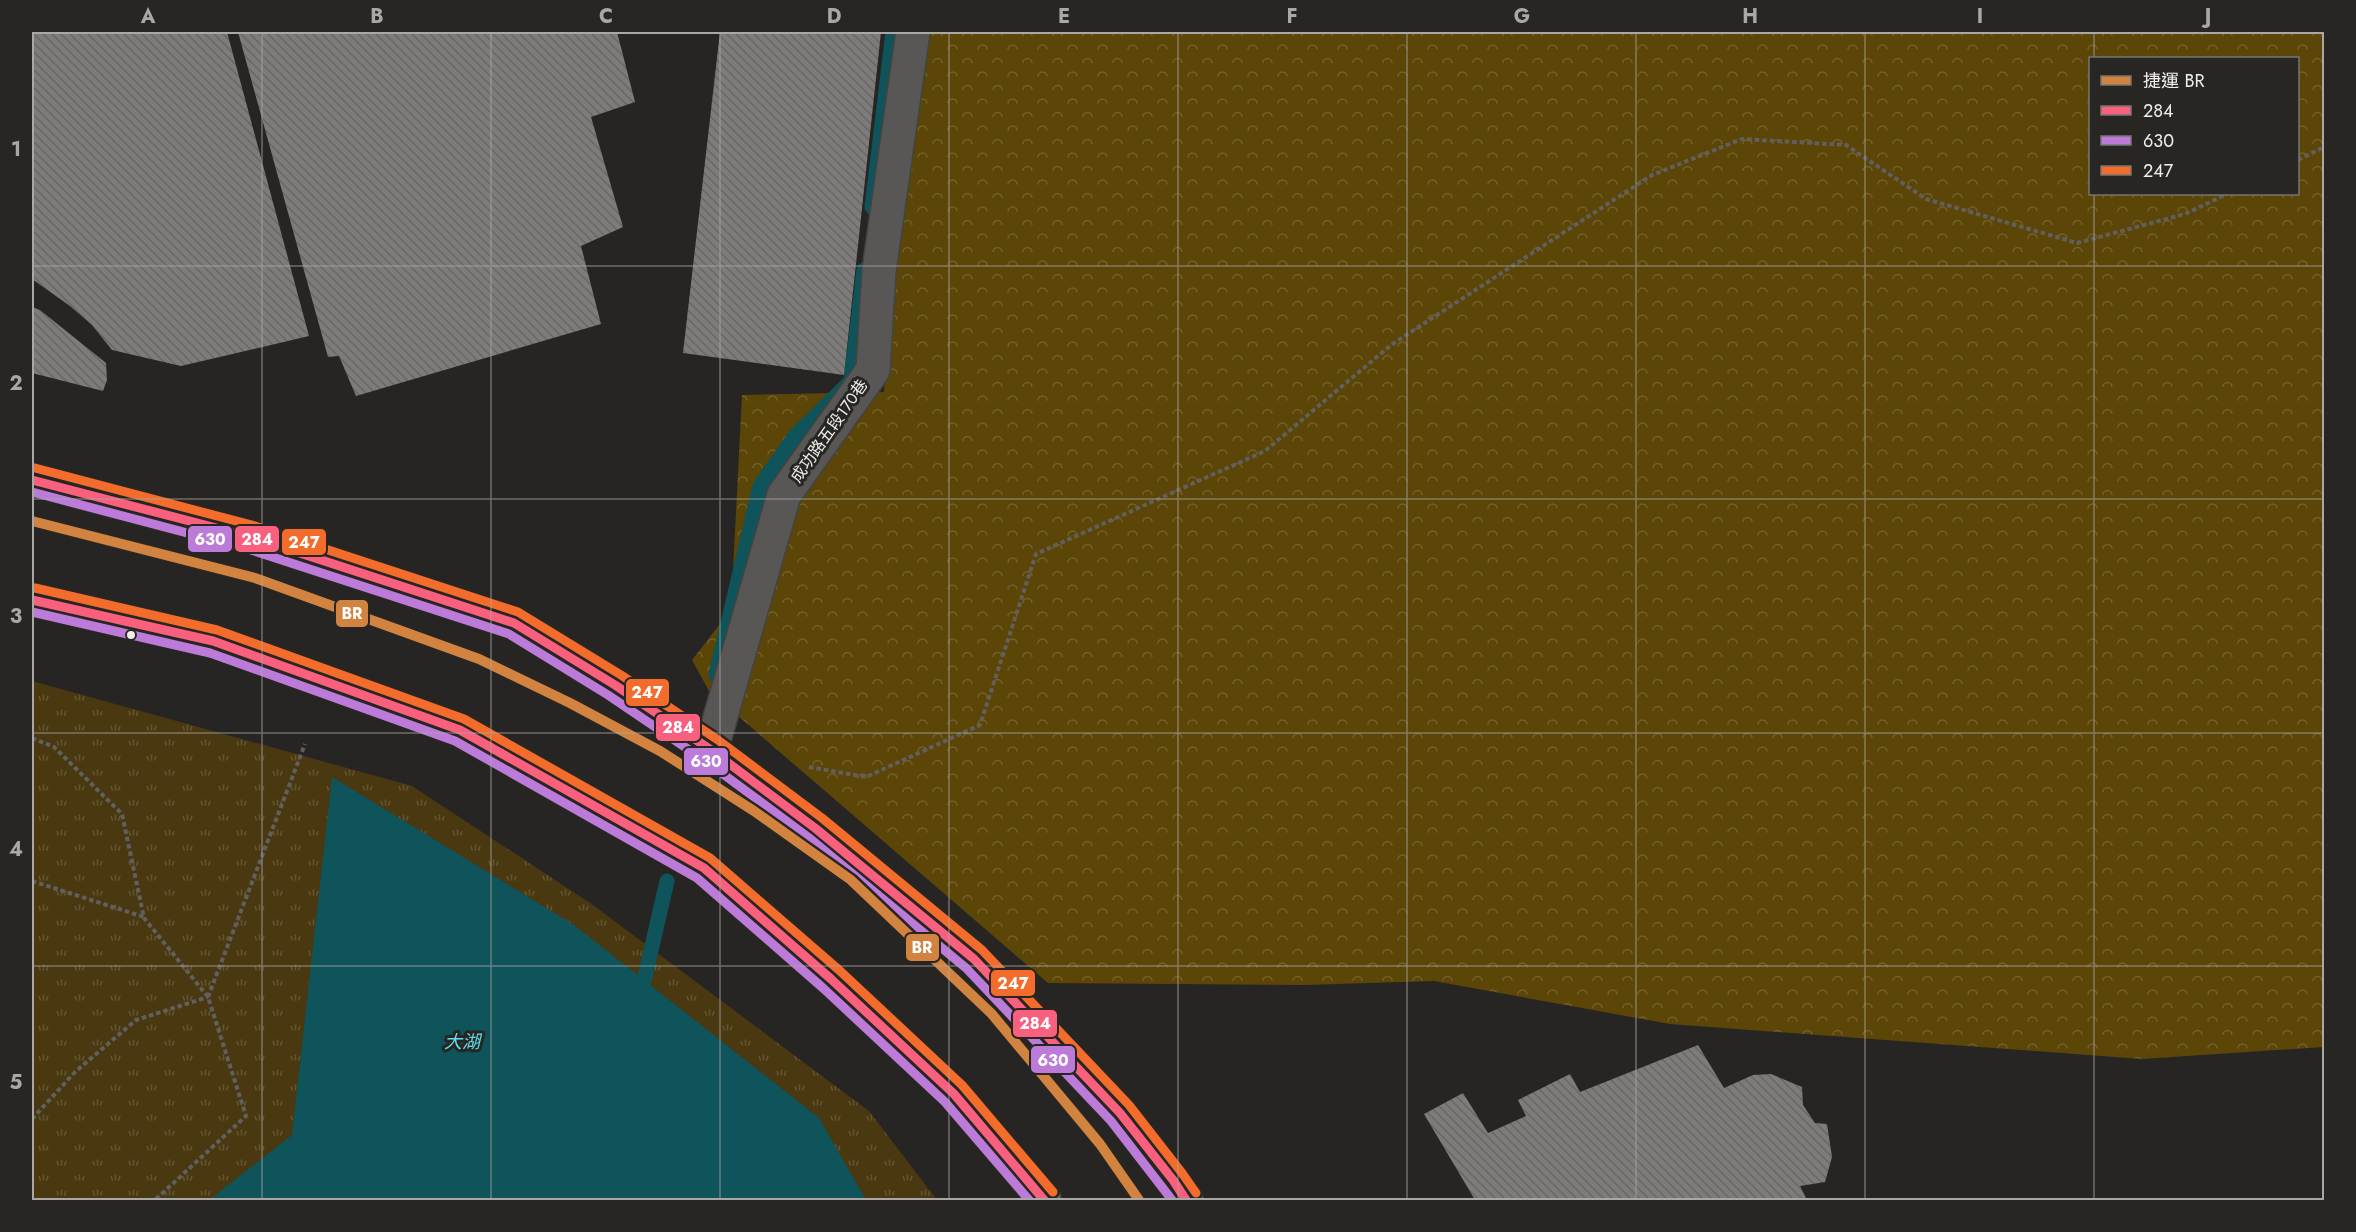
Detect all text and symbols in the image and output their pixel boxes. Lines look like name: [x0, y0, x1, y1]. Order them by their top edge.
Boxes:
text: A: [140, 2, 156, 31]
text: B: [370, 2, 384, 31]
text: C: [599, 2, 613, 31]
text: D: [827, 2, 841, 31]
text: E: [1058, 2, 1070, 31]
text: F: [1286, 2, 1298, 31]
text: G: [1514, 2, 1530, 31]
text: H: [1742, 2, 1758, 31]
text: I: [1977, 2, 1983, 31]
text: J: [2201, 2, 2211, 31]
legend: [2089, 57, 2299, 195]
text: 捷運 BR: [2143, 68, 2205, 94]
text: 284: [2143, 98, 2174, 124]
text: 630: [2143, 128, 2174, 154]
text: 1: [11, 135, 21, 164]
text: 247: [2143, 158, 2174, 184]
text: 2: [9, 369, 23, 398]
street label: 成功路五段170巷: [785, 375, 873, 487]
line badge: 630: [187, 525, 233, 553]
line badge: 284: [234, 525, 280, 553]
text: 630: [194, 528, 226, 551]
text: 284: [241, 528, 273, 551]
line badge: 247: [281, 528, 327, 556]
text: 247: [288, 531, 320, 554]
line badge: BR: [335, 599, 369, 628]
text: 3: [10, 602, 22, 631]
text: BR: [342, 602, 363, 625]
unlabelled marker: [125, 629, 137, 641]
line badge: 247: [625, 678, 670, 707]
text: 247: [631, 681, 663, 704]
line badge: 284: [655, 713, 701, 742]
text: 284: [662, 716, 694, 739]
line badge: 630: [683, 747, 729, 776]
text: 630: [690, 750, 722, 773]
text: 4: [9, 835, 23, 864]
line badge: BR: [905, 933, 940, 962]
text: BR: [912, 936, 933, 959]
line badge: 247: [990, 969, 1036, 997]
text: 247: [997, 972, 1029, 995]
line badge: 284: [1012, 1009, 1058, 1038]
text: 284: [1019, 1012, 1051, 1035]
water label: 大湖: [444, 1029, 483, 1055]
line badge: 630: [1030, 1045, 1076, 1074]
text: 630: [1037, 1049, 1069, 1072]
text: 5: [10, 1068, 23, 1097]

